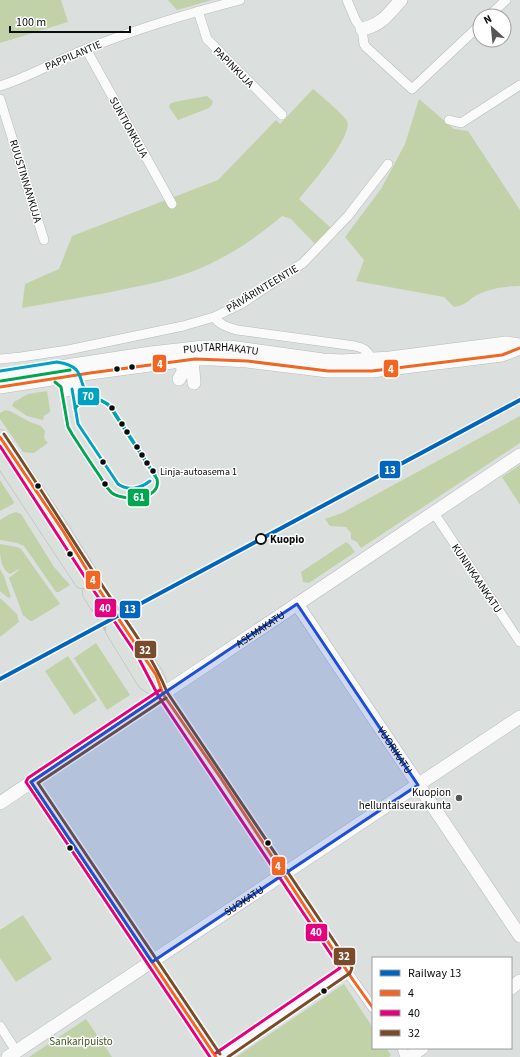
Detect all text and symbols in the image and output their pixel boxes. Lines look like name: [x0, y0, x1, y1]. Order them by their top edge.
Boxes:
scale bar: [10, 8, 130, 34]
north arrow: [472, 8, 512, 48]
text: N: [481, 11, 494, 28]
text: 100 m: [16, 14, 46, 31]
street label: PAPPILANTIE: [43, 37, 104, 74]
street label: PAPINKUJA: [210, 44, 257, 91]
street label: SUNTIONKUJA: [106, 94, 151, 160]
street label: RUUSTINNANKUJA: [6, 138, 45, 225]
street label: PÄIVÄRINTEENTIE: [223, 261, 301, 316]
street label: PUUTARHAKATU: [182, 340, 260, 359]
line badge: 4: [152, 354, 167, 373]
text: 4: [157, 357, 163, 372]
line badge: 4: [383, 359, 399, 378]
unlabelled marker: [127, 362, 137, 372]
text: 4: [388, 362, 394, 377]
unlabelled marker: [112, 364, 122, 374]
line badge: 70: [77, 387, 100, 406]
text: 70: [82, 389, 94, 404]
unlabelled marker: [107, 403, 117, 413]
unlabelled marker: [117, 419, 127, 429]
unlabelled marker: [122, 427, 132, 437]
unlabelled marker: [132, 442, 142, 452]
unlabelled marker: [137, 450, 147, 460]
unlabelled marker: [98, 457, 108, 467]
unlabelled marker: [142, 458, 152, 468]
line badge: 13: [379, 460, 401, 479]
text: 13: [384, 463, 396, 478]
place label: Linja-autoasema 1: [160, 465, 237, 479]
marker: Linja-autoasema 1: [148, 466, 158, 476]
unlabelled marker: [100, 479, 110, 489]
unlabelled marker: [33, 481, 43, 491]
line badge: 61: [127, 488, 150, 507]
text: 61: [133, 490, 145, 505]
place label: Kuopio: [270, 532, 304, 547]
marker: Kuopio: [255, 533, 267, 545]
street label: KUNINKAANKATU: [448, 541, 505, 616]
unlabelled marker: [65, 549, 75, 559]
line badge: 4: [85, 570, 101, 590]
text: 4: [90, 573, 96, 588]
line badge: 40: [94, 598, 117, 618]
line badge: 13: [119, 600, 141, 619]
text: 40: [99, 601, 111, 616]
text: 13: [124, 602, 136, 617]
street label: ASEMAKATU: [233, 607, 288, 651]
line badge: 32: [134, 640, 157, 659]
text: 32: [139, 643, 151, 658]
street label: VUORIKATU: [373, 724, 416, 777]
place label: Kuopion helluntaiseurakunta: [359, 785, 451, 813]
marker: Kuopion helluntaiseurakunta: [454, 793, 464, 803]
unlabelled marker: [263, 838, 273, 848]
unlabelled marker: [65, 843, 75, 853]
line badge: 4: [271, 856, 286, 876]
text: 4: [275, 859, 281, 874]
street label: SUOKATU: [221, 882, 267, 920]
line badge: 40: [305, 923, 328, 942]
text: 40: [310, 925, 322, 940]
line badge: 32: [333, 947, 356, 966]
text: 32: [338, 949, 350, 964]
legend: [372, 957, 512, 1049]
text: Railway 13: [408, 965, 461, 982]
text: 4: [408, 985, 414, 1002]
unlabelled marker: [319, 986, 329, 996]
text: 40: [408, 1005, 420, 1022]
text: 32: [408, 1025, 420, 1042]
park label: Sankaripuisto: [49, 1034, 113, 1049]

